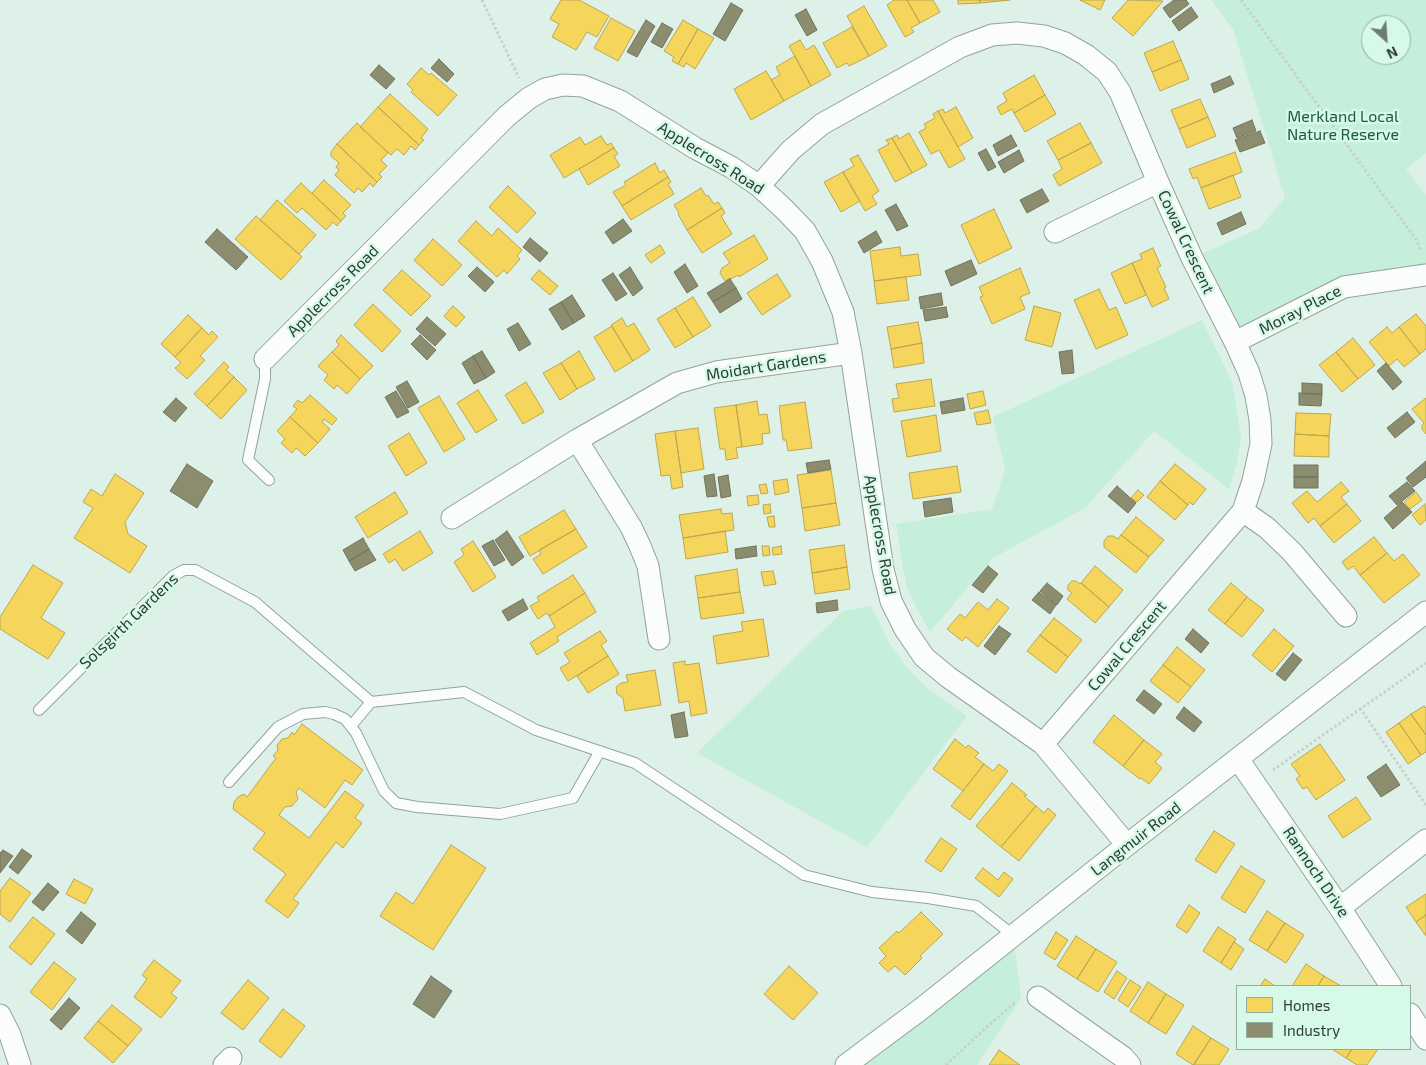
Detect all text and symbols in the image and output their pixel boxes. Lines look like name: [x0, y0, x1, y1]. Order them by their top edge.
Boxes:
north arrow: [1361, 15, 1411, 65]
text: N: [1384, 43, 1401, 63]
park label: Merkland Local Nature Reserve: [1287, 107, 1399, 145]
street label: Applecross Road: [654, 118, 768, 198]
street label: Cowal Crescent: [1154, 187, 1218, 297]
street label: Applecross Road: [283, 241, 383, 341]
street label: Moray Place: [1256, 281, 1344, 339]
street label: Moidart Gardens: [705, 347, 827, 385]
street label: Applecross Road: [860, 473, 900, 597]
street label: Solsgirth Gardens: [76, 569, 182, 673]
street label: Cowal Crescent: [1084, 597, 1170, 695]
street label: Langmuir Road: [1087, 798, 1185, 880]
street label: Rannoch Drive: [1279, 823, 1353, 921]
legend: [1236, 985, 1411, 1050]
text: Homes: [1283, 996, 1330, 1014]
text: Industry: [1283, 1021, 1340, 1039]

